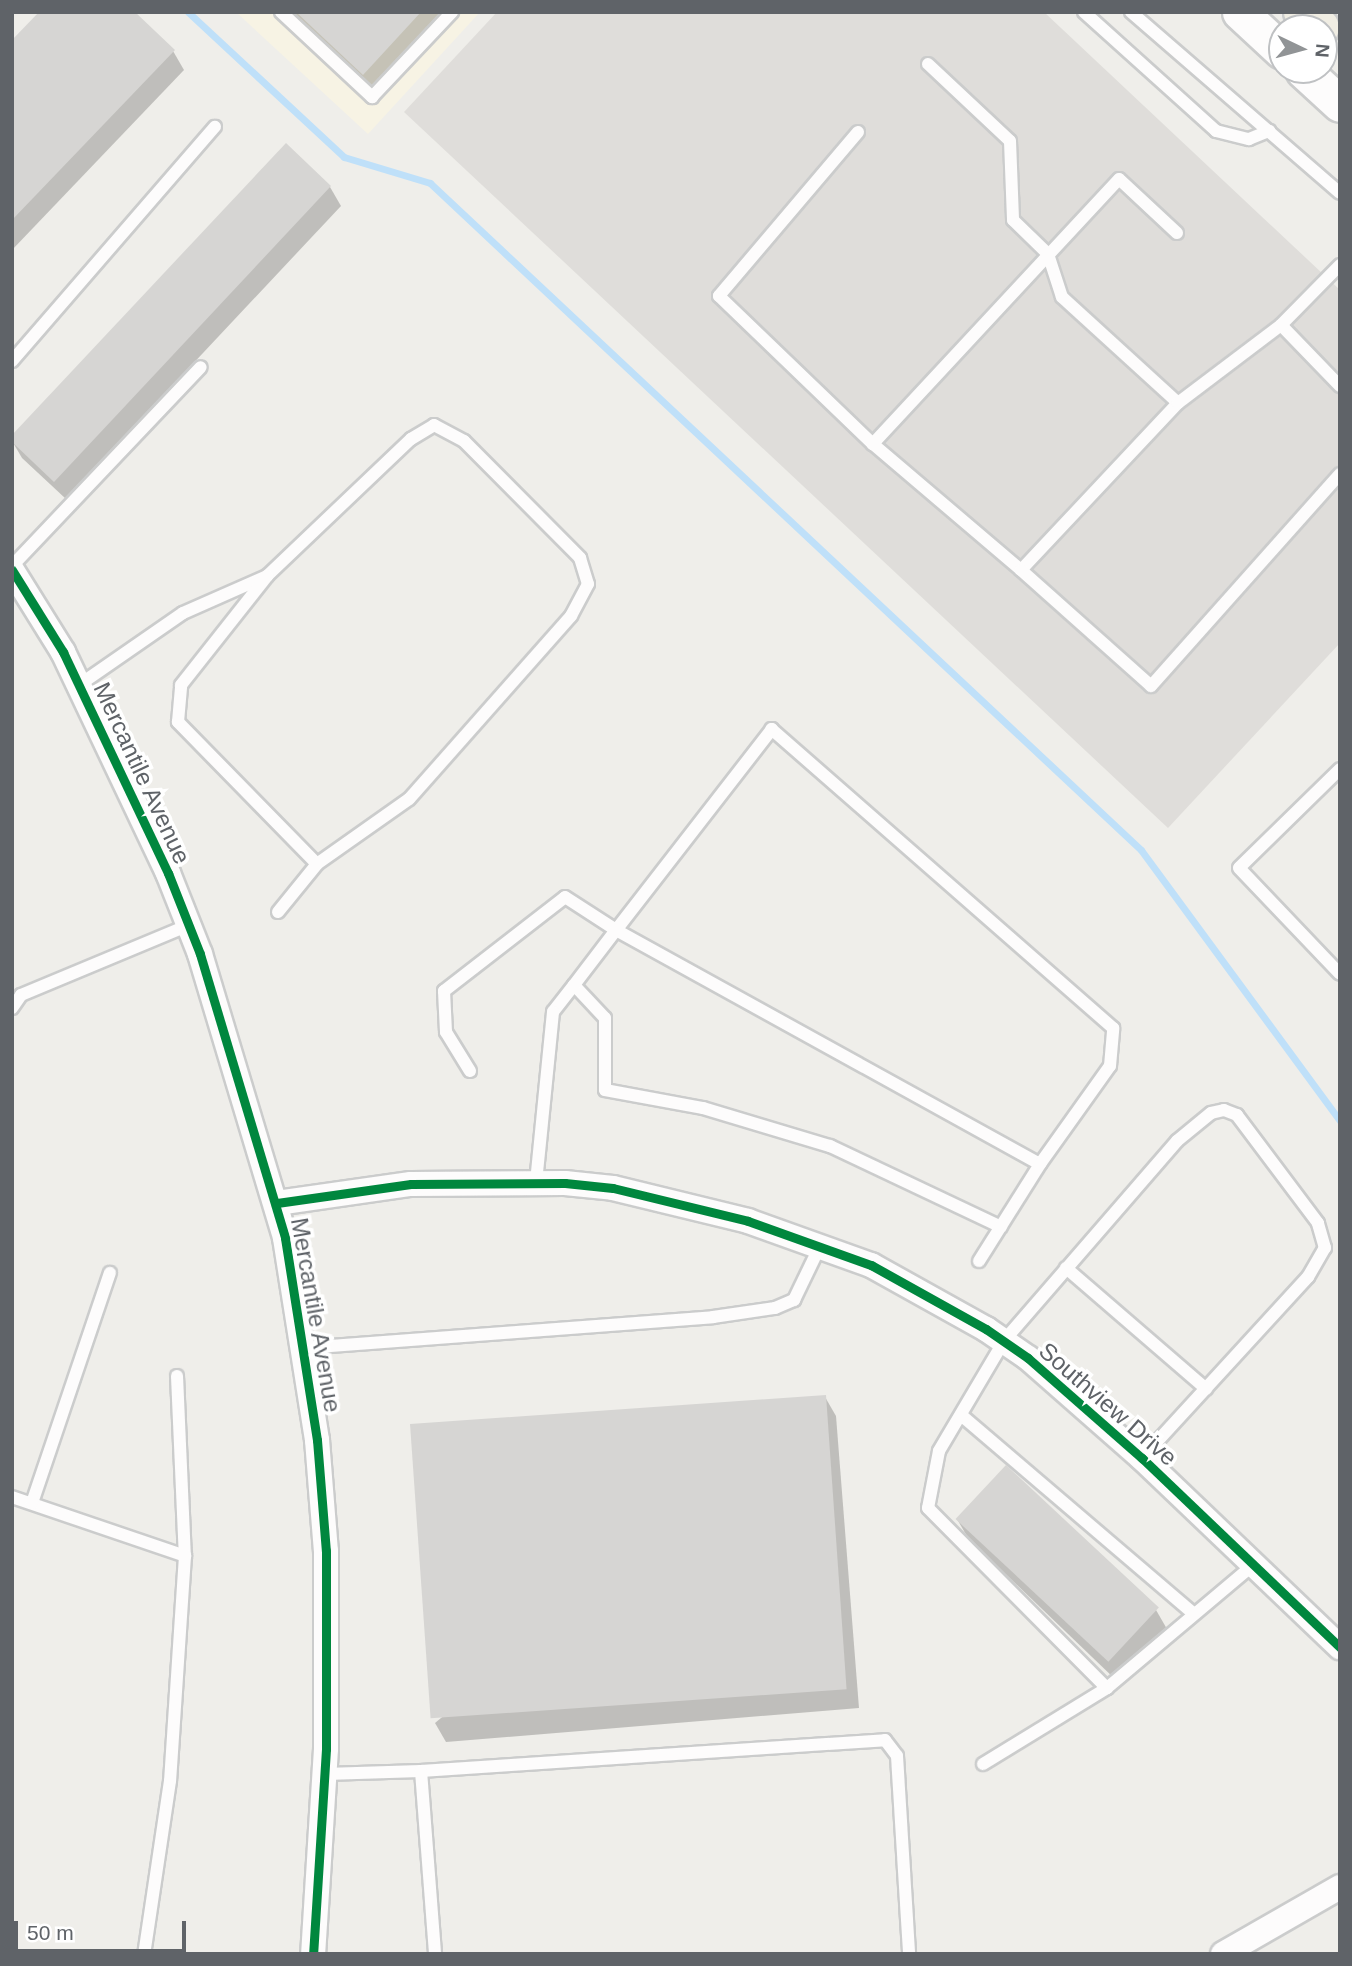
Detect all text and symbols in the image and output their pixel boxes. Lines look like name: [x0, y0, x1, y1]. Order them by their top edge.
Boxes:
north arrow: [1268, 14, 1338, 84]
text: N: [1311, 43, 1333, 58]
street label: Mercantile Avenue: [87, 677, 197, 869]
street label: Mercantile Avenue: [285, 1215, 347, 1415]
street label: Southview Drive: [1033, 1336, 1183, 1472]
scale bar: [18, 1906, 189, 1950]
text: 50 m: [27, 1921, 74, 1944]

